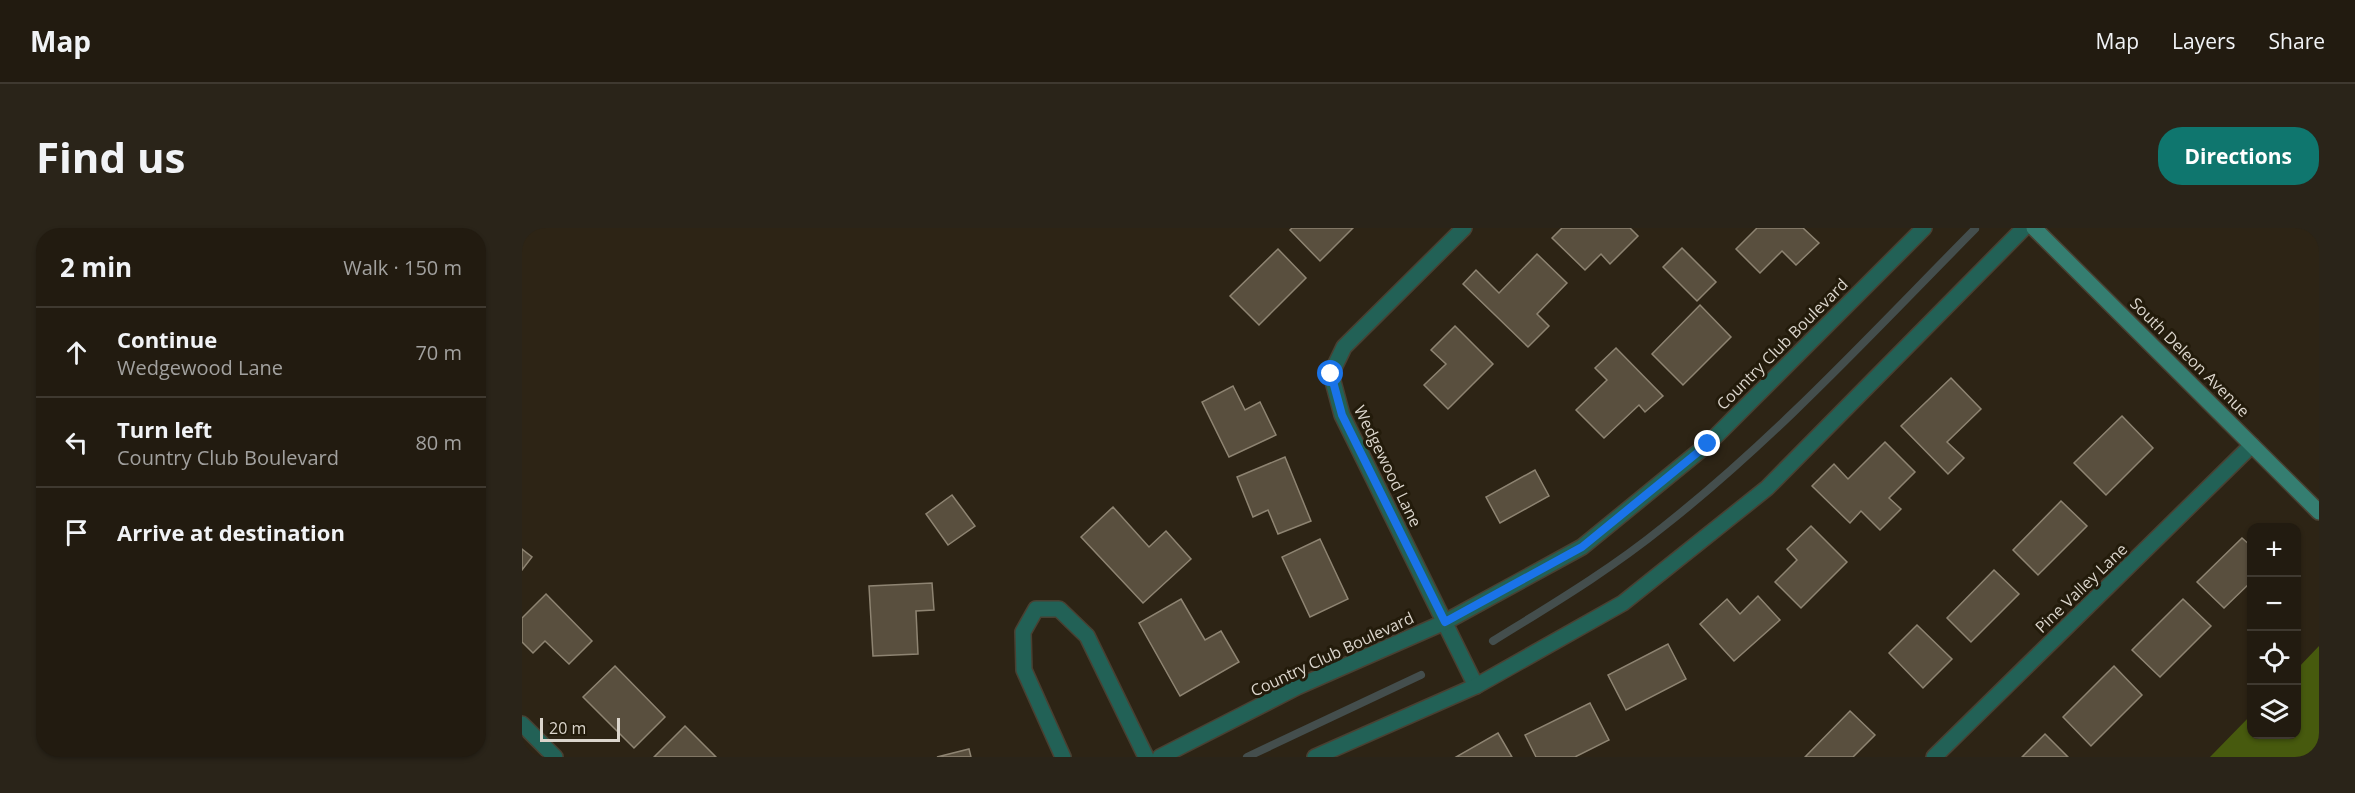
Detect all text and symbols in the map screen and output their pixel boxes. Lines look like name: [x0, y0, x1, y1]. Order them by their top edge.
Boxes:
text: Map: [30, 22, 91, 60]
text: Map: [2096, 27, 2139, 55]
text: Layers: [2172, 27, 2236, 55]
text: Share: [2269, 27, 2325, 55]
button: Directions: [2158, 127, 2319, 185]
text: Find us: [36, 128, 185, 185]
text: 2 min: [60, 249, 132, 285]
text: Walk · 150 m: [343, 254, 462, 281]
street label: Country Club Boulevard: [1711, 273, 1853, 415]
street label: South Deleon Avenue: [2125, 292, 2255, 422]
text: Continue: [117, 324, 217, 354]
icon: ahead: [60, 336, 93, 369]
text: 70 m: [415, 339, 462, 366]
text: Wedgewood Lane: [117, 354, 283, 381]
route start: [1317, 360, 1343, 386]
street label: Wedgewood Lane: [1349, 401, 1427, 531]
text: Turn left: [117, 414, 212, 444]
icon: left: [60, 426, 93, 459]
text: 80 m: [415, 429, 462, 456]
route end: [1694, 430, 1720, 456]
text: Country Club Boulevard: [117, 444, 339, 471]
icon: arrive: [60, 516, 93, 549]
text: Arrive at destination: [117, 517, 345, 547]
map controls: [2247, 523, 2301, 739]
button: +: [2247, 523, 2301, 577]
street label: Pine Valley Lane: [2030, 538, 2132, 638]
button: −: [2247, 577, 2301, 631]
street label: Country Club Boulevard: [1247, 606, 1417, 702]
button: locate: [2247, 631, 2301, 685]
button: layers: [2247, 685, 2301, 739]
scale bar: [540, 715, 620, 742]
text: 20 m: [549, 717, 586, 739]

